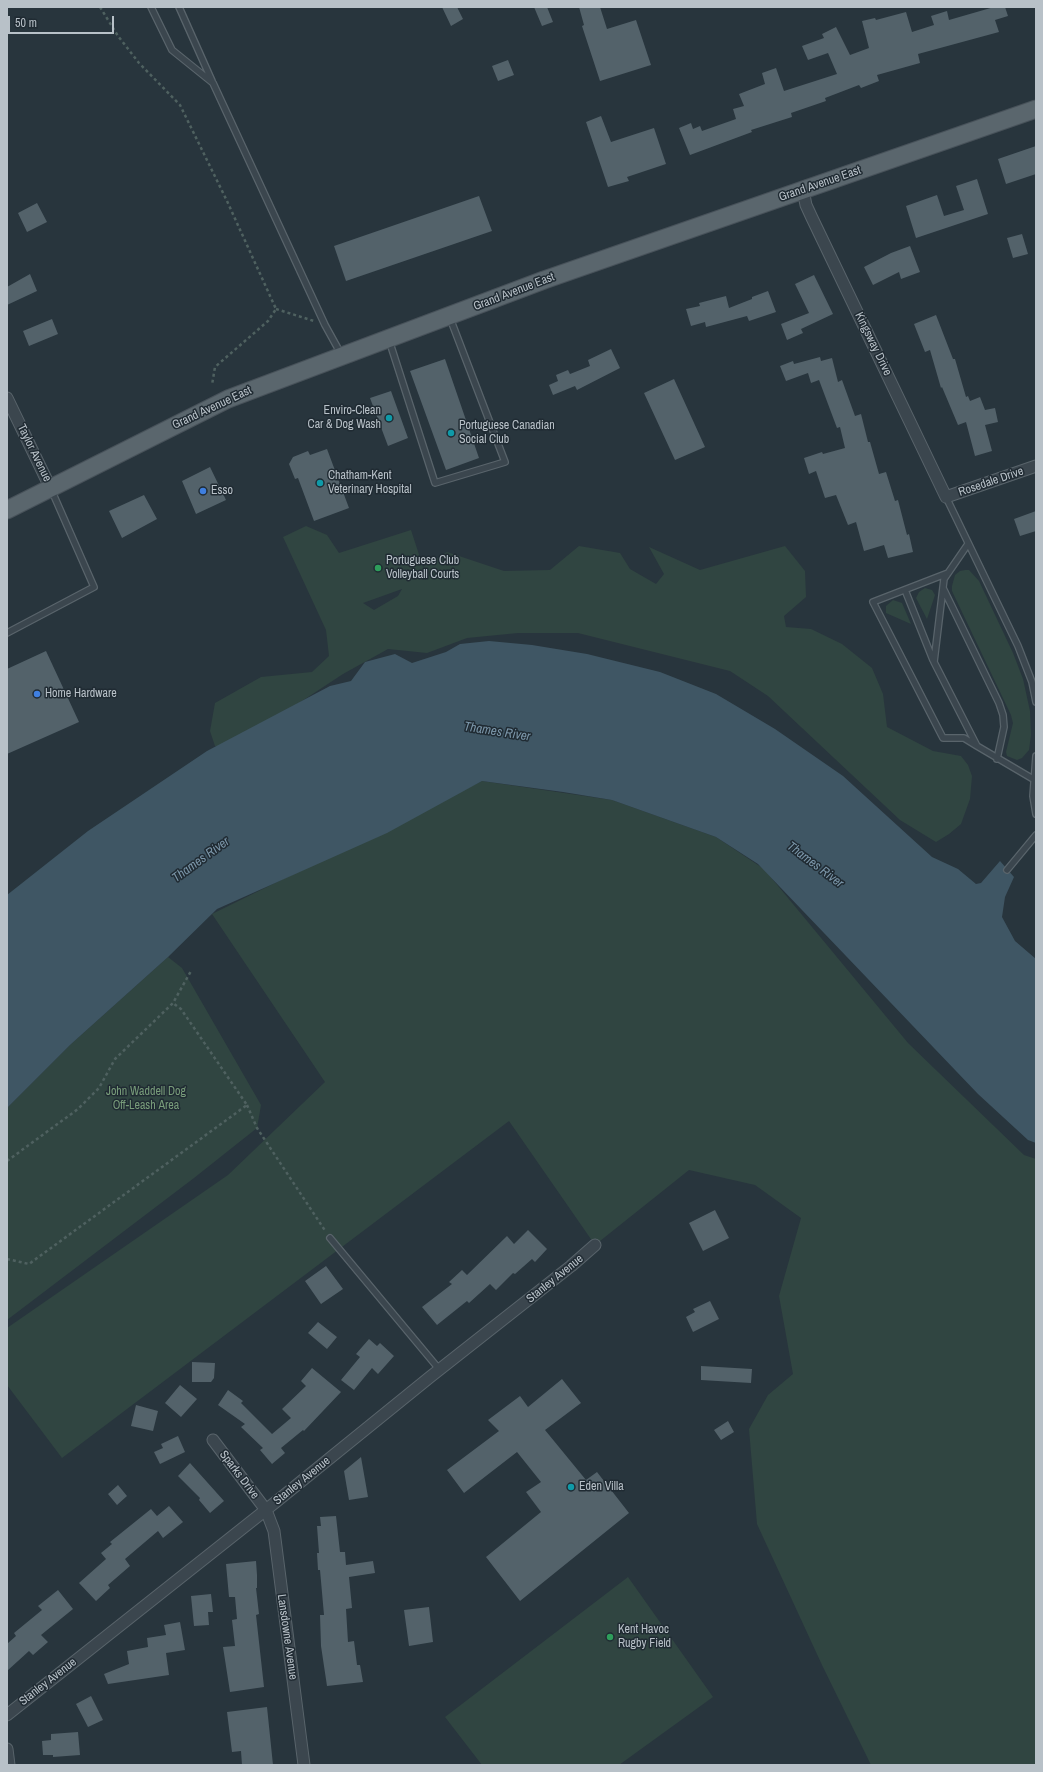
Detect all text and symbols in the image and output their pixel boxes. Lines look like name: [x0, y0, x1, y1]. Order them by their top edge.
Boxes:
scale bar: [10, 8, 116, 34]
text: 50 m: [15, 15, 37, 31]
street label: Grand Avenue East: [777, 163, 863, 205]
street label: Grand Avenue East: [471, 270, 557, 314]
street label: Kingsway Drive: [851, 310, 895, 378]
street label: Grand Avenue East: [170, 383, 254, 433]
place label: Enviro-Clean Car & Dog Wash: [308, 404, 381, 432]
marker: Enviro-Clean Car & Dog Wash: [384, 413, 394, 423]
place label: Portuguese Canadian Social Club: [459, 419, 555, 447]
street label: Taylor Avenue: [14, 422, 54, 484]
marker: Portuguese Canadian Social Club: [446, 428, 456, 438]
street label: Rosedale Drive: [957, 464, 1025, 500]
place label: Chatham-Kent Veterinary Hospital: [328, 469, 412, 497]
marker: Chatham-Kent Veterinary Hospital: [315, 478, 325, 488]
place label: Esso: [211, 484, 233, 498]
marker: Esso: [198, 486, 208, 496]
place label: Portuguese Club Volleyball Courts: [386, 554, 459, 582]
marker: Portuguese Club Volleyball Courts: [373, 563, 383, 573]
place label: Home Hardware: [45, 687, 117, 701]
marker: Home Hardware: [32, 689, 42, 699]
water label: Thames River: [463, 719, 531, 745]
water label: Thames River: [169, 834, 233, 886]
water label: Thames River: [784, 839, 846, 891]
park label: John Waddell Dog Off-Leash Area: [106, 1085, 186, 1113]
street label: Stanley Avenue: [524, 1252, 586, 1306]
street label: Sparks Drive: [216, 1448, 262, 1502]
street label: Stanley Avenue: [271, 1454, 333, 1508]
place label: Eden Villa: [579, 1480, 624, 1494]
marker: Eden Villa: [566, 1482, 576, 1492]
street label: Lansdowne Avenue: [274, 1593, 300, 1681]
place label: Kent Havoc Rugby Field: [618, 1623, 671, 1651]
marker: Kent Havoc Rugby Field: [605, 1632, 615, 1642]
street label: Stanley Avenue: [16, 1655, 80, 1709]

